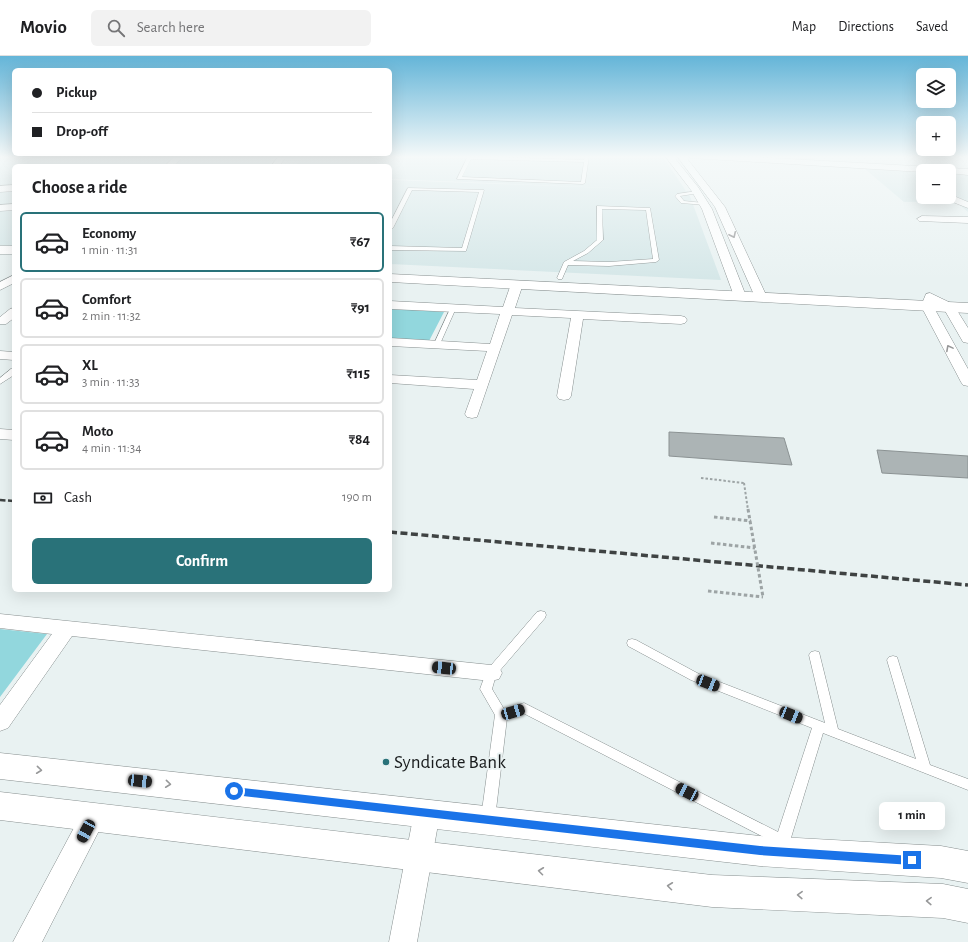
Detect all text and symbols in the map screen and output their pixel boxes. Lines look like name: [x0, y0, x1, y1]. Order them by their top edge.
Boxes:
search box: [91, 10, 371, 46]
icon: search: [105, 17, 127, 39]
text: Movio: [20, 18, 67, 37]
text: Search here: [137, 20, 205, 35]
text: Map: [792, 20, 816, 34]
text: Directions: [838, 20, 894, 34]
text: Saved: [916, 20, 948, 34]
map controls: [916, 68, 956, 204]
button: layers: [916, 68, 956, 108]
text: Pickup: [56, 85, 97, 100]
button: +: [916, 116, 956, 156]
text: Drop-off: [56, 124, 108, 139]
button: −: [916, 164, 956, 204]
text: Choose a ride: [32, 179, 127, 197]
icon: car: [34, 224, 70, 260]
text: Economy: [82, 226, 136, 241]
one-way arrow: [728, 231, 736, 239]
text: ₹67: [350, 234, 370, 249]
text: 1 min · 11:31: [82, 244, 138, 257]
icon: car: [34, 290, 70, 326]
text: Comfort: [82, 292, 131, 307]
text: ₹91: [351, 300, 370, 315]
text: 2 min · 11:32: [82, 310, 141, 323]
one-way arrow: [947, 345, 954, 352]
icon: car: [34, 356, 70, 392]
text: XL: [82, 358, 98, 373]
text: ₹115: [346, 366, 370, 381]
text: 3 min · 11:33: [82, 376, 140, 389]
icon: car: [34, 422, 70, 458]
text: Moto: [82, 424, 114, 439]
text: ₹84: [349, 432, 370, 447]
text: 4 min · 11:34: [82, 442, 141, 455]
icon: cash: [32, 487, 54, 509]
text: Cash: [64, 490, 92, 505]
text: 190 m: [342, 491, 372, 504]
button: Confirm: [32, 538, 372, 584]
car: [431, 661, 457, 675]
car: [695, 673, 721, 693]
car: [500, 703, 526, 721]
car: [778, 705, 804, 725]
place label: Syndicate Bank: [394, 753, 506, 772]
marker: Syndicate Bank: [381, 757, 391, 767]
one-way arrow: [36, 765, 42, 774]
car: [127, 774, 153, 788]
one-way arrow: [165, 779, 171, 788]
car: [674, 781, 700, 803]
route start: [225, 782, 243, 800]
callout: 1 min: [879, 802, 945, 830]
text: 1 min: [898, 809, 926, 822]
car: [75, 818, 97, 844]
route end: [903, 851, 921, 869]
one-way arrow: [538, 867, 544, 876]
one-way arrow: [667, 882, 673, 891]
one-way arrow: [797, 891, 803, 899]
one-way arrow: [926, 896, 932, 905]

